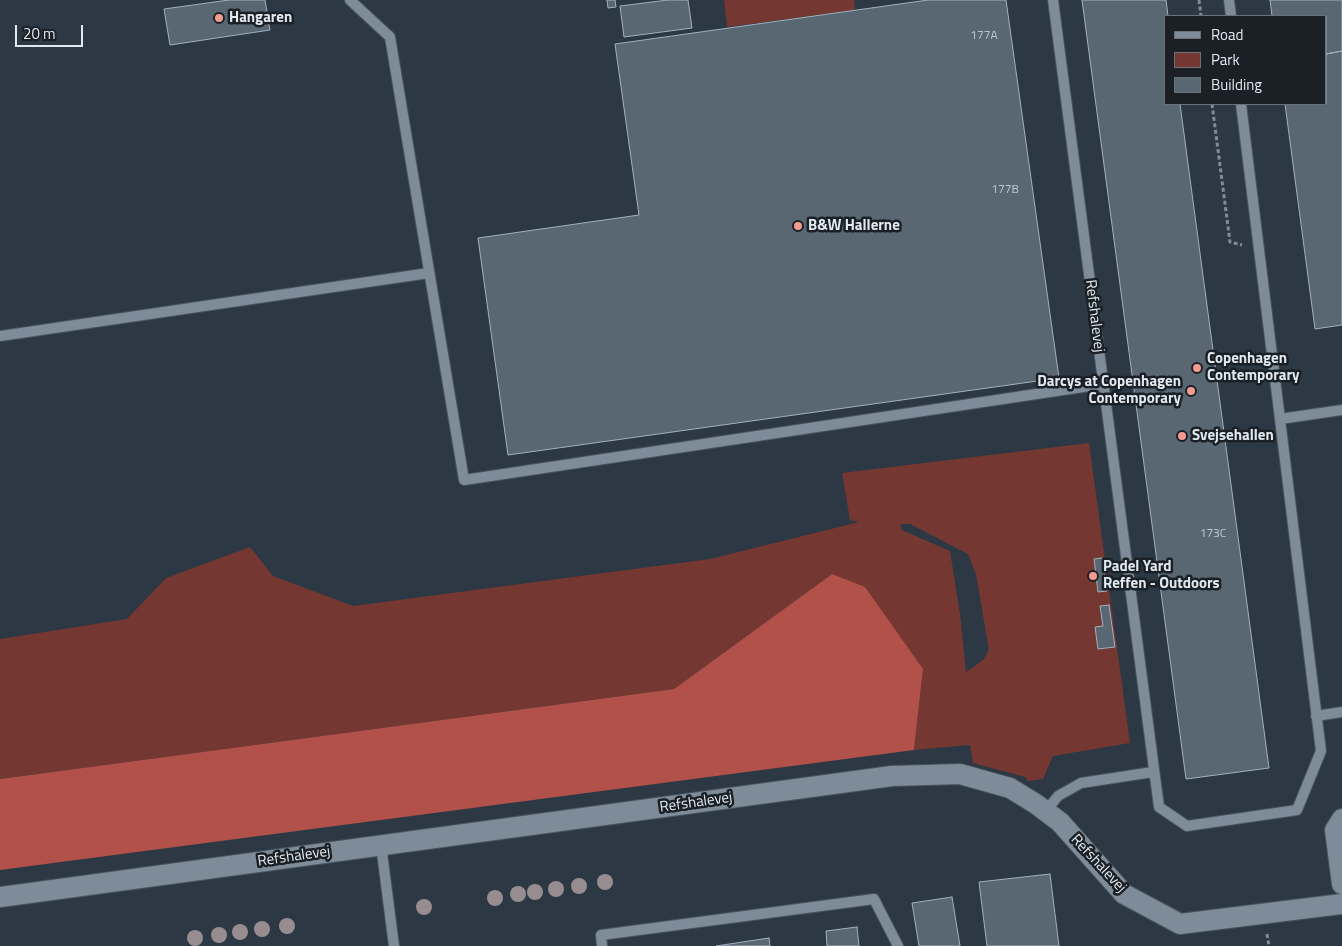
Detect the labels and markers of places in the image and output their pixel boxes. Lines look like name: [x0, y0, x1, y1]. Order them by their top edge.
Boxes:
place label: Hangaren: [229, 9, 292, 27]
marker: Hangaren: [213, 12, 225, 24]
place label: B&W Hallerne: [808, 217, 900, 235]
marker: B&W Hallerne: [792, 220, 804, 232]
place label: Copenhagen Contemporary: [1207, 350, 1299, 385]
marker: Copenhagen Contemporary: [1191, 362, 1203, 374]
place label: Darcys at Copenhagen Contemporary: [1037, 373, 1181, 408]
marker: Darcys at Copenhagen Contemporary: [1185, 385, 1197, 397]
place label: Svejsehallen: [1192, 427, 1274, 445]
marker: Svejsehallen: [1176, 430, 1188, 442]
place label: Padel Yard Reffen - Outdoors: [1103, 558, 1220, 593]
marker: Padel Yard Reffen - Outdoors: [1087, 570, 1099, 582]

